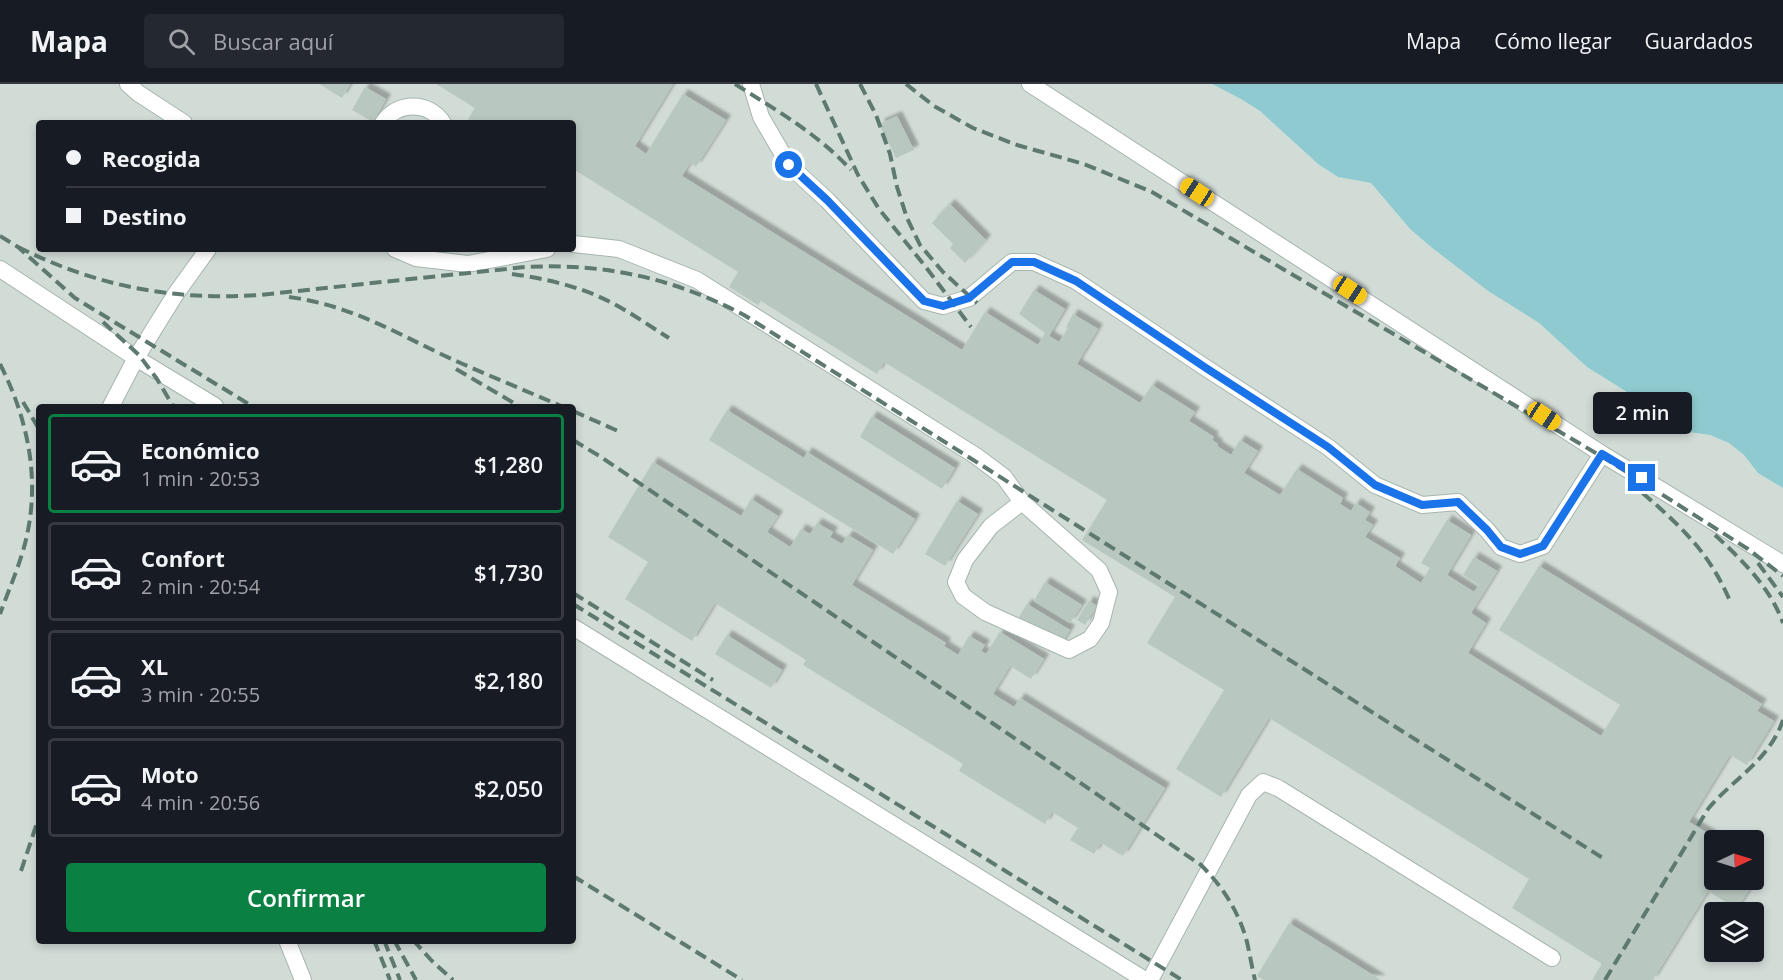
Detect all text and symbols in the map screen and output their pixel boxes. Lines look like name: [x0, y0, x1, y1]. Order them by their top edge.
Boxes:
search box: [144, 14, 564, 68]
text: Mapa: [30, 22, 108, 60]
icon: search: [165, 25, 198, 58]
text: Buscar aquí: [213, 26, 333, 56]
text: Mapa: [1406, 27, 1461, 55]
text: Cómo llegar: [1494, 27, 1612, 55]
text: Guardados: [1645, 27, 1753, 55]
text: Recogida: [102, 143, 201, 173]
route start: [775, 151, 802, 178]
car: [1177, 175, 1217, 209]
text: Destino: [102, 201, 187, 231]
car: [1330, 273, 1370, 307]
callout: 2 min: [1592, 391, 1692, 433]
car: [1524, 399, 1564, 433]
text: 2 min: [1616, 399, 1670, 426]
text: Económico: [141, 435, 260, 465]
icon: car: [69, 437, 123, 491]
text: $1,280: [474, 449, 543, 479]
route end: [1628, 464, 1655, 491]
text: 1 min · 20:53: [141, 465, 260, 492]
text: Confort: [141, 543, 225, 573]
icon: car: [69, 545, 123, 599]
text: $1,730: [474, 557, 543, 587]
text: 2 min · 20:54: [141, 573, 260, 600]
text: XL: [141, 651, 168, 681]
icon: car: [69, 653, 123, 707]
text: $2,180: [474, 665, 543, 695]
text: 3 min · 20:55: [141, 681, 260, 708]
text: Moto: [141, 759, 199, 789]
icon: car: [69, 761, 123, 815]
text: $2,050: [474, 773, 543, 803]
text: 4 min · 20:56: [141, 789, 260, 816]
north arrow: [1704, 830, 1764, 890]
map controls: [1704, 830, 1764, 962]
button: Confirmar: [66, 863, 546, 932]
button: layers: [1704, 902, 1764, 962]

